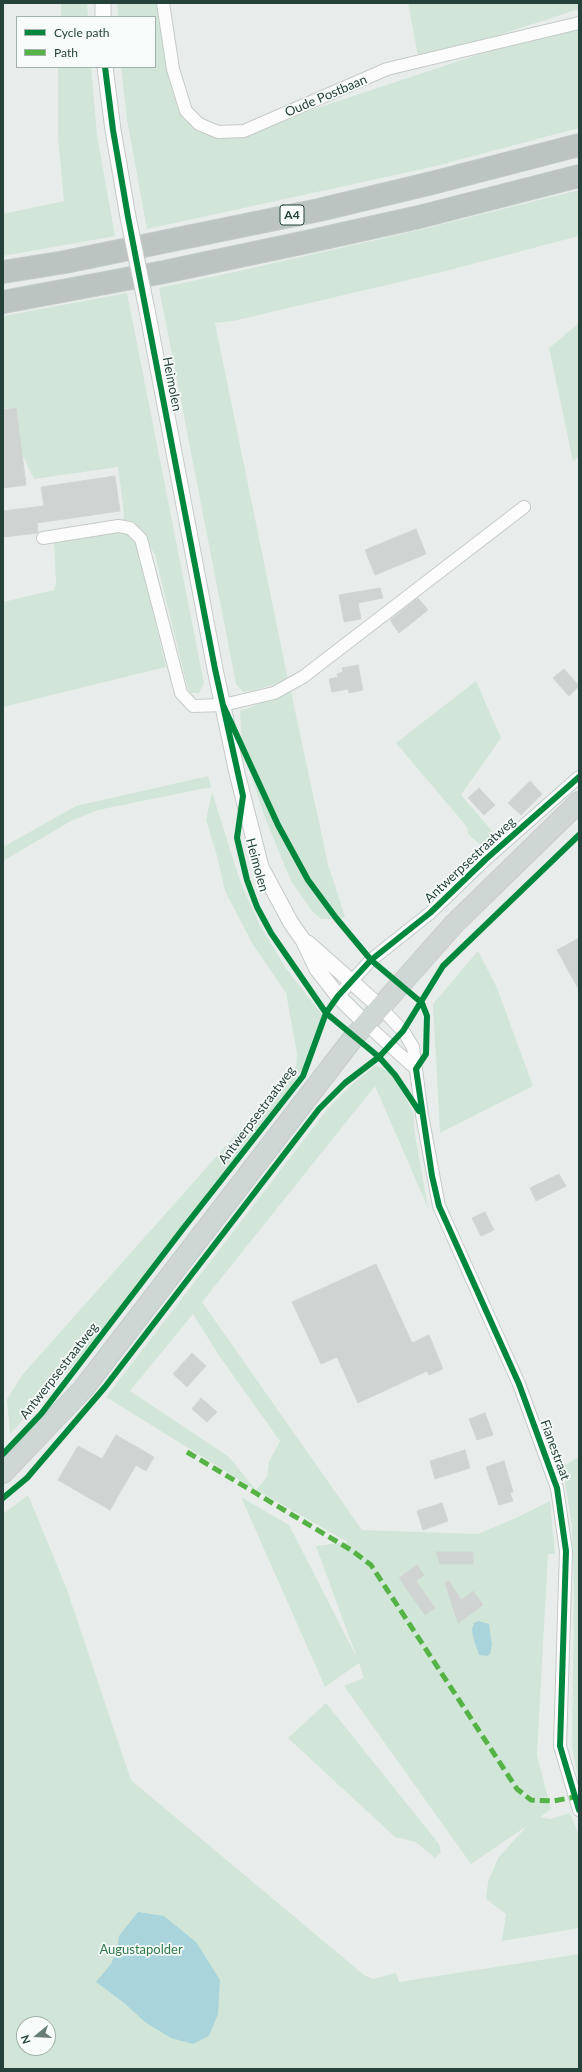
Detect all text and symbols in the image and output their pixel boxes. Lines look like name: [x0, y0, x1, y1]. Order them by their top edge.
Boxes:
legend: [16, 16, 156, 68]
text: Cycle path: [54, 25, 109, 40]
text: Path: [54, 45, 78, 60]
street label: Oude Postbaan: [283, 72, 369, 120]
road number: A4: [280, 205, 304, 225]
street label: Heimolen: [159, 356, 185, 412]
street label: Antwerpsestraatweg: [421, 814, 519, 906]
street label: Heimolen: [242, 836, 272, 894]
street label: Antwerpsestraatweg: [215, 1063, 299, 1167]
street label: Antwerpsestraatweg: [16, 1320, 102, 1422]
street label: Fianestraat: [537, 1418, 573, 1482]
park label: Augustapolder: [99, 1942, 183, 1958]
north arrow: [16, 2016, 56, 2056]
text: N: [18, 2034, 33, 2046]

